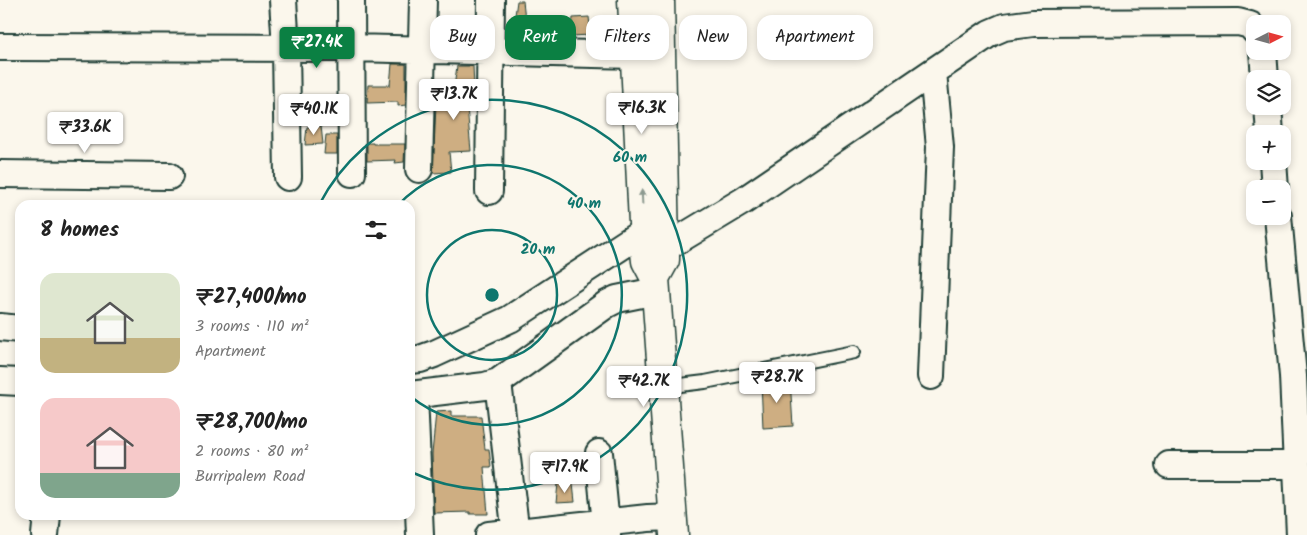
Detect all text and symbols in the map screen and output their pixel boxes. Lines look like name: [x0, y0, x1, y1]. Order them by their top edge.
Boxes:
chip: Buy: [430, 15, 495, 60]
chip: Rent: [505, 15, 576, 60]
chip: Filters: [586, 15, 669, 60]
chip: New: [679, 15, 747, 60]
chip: Apartment: [757, 15, 873, 60]
north arrow: [1246, 15, 1291, 60]
map controls: [1246, 15, 1291, 225]
pin: ₹27.4K: [276, 27, 358, 69]
text: ₹27.4K: [291, 30, 343, 55]
button: layers: [1246, 70, 1291, 115]
pin: ₹13.7K: [413, 78, 495, 121]
text: ₹13.7K: [430, 82, 478, 107]
pin: ₹16.3K: [601, 92, 683, 135]
pin: ₹40.1K: [273, 94, 355, 136]
text: ₹16.3K: [617, 96, 667, 121]
text: ₹40.1K: [289, 97, 339, 122]
pin: ₹33.6K: [44, 112, 126, 154]
text: ₹33.6K: [58, 115, 112, 140]
button: +: [1246, 125, 1291, 170]
text: 60 m: [613, 146, 647, 170]
button: −: [1246, 180, 1291, 225]
one-way arrow: [637, 189, 645, 205]
text: 40 m: [567, 192, 601, 216]
text: 8 homes: [40, 214, 119, 247]
icon: filters: [362, 216, 390, 244]
text: 20 m: [521, 238, 555, 262]
text: ₹27,400/mo: [195, 281, 307, 314]
centre of rings: [483, 286, 501, 304]
icon: home: [80, 293, 140, 353]
text: 3 rooms · 110 m²: [195, 314, 309, 339]
text: Apartment: [195, 339, 266, 364]
pin: ₹28.7K: [736, 362, 818, 404]
text: ₹28.7K: [750, 365, 804, 390]
pin: ₹42.7K: [603, 366, 685, 408]
text: ₹42.7K: [618, 369, 670, 394]
text: ₹28,700/mo: [195, 406, 308, 439]
icon: home: [80, 418, 140, 478]
text: 2 rooms · 80 m²: [195, 439, 308, 464]
pin: ₹17.9K: [524, 452, 606, 494]
text: ₹17.9K: [541, 455, 589, 480]
text: Burripalem Road: [195, 464, 305, 489]

